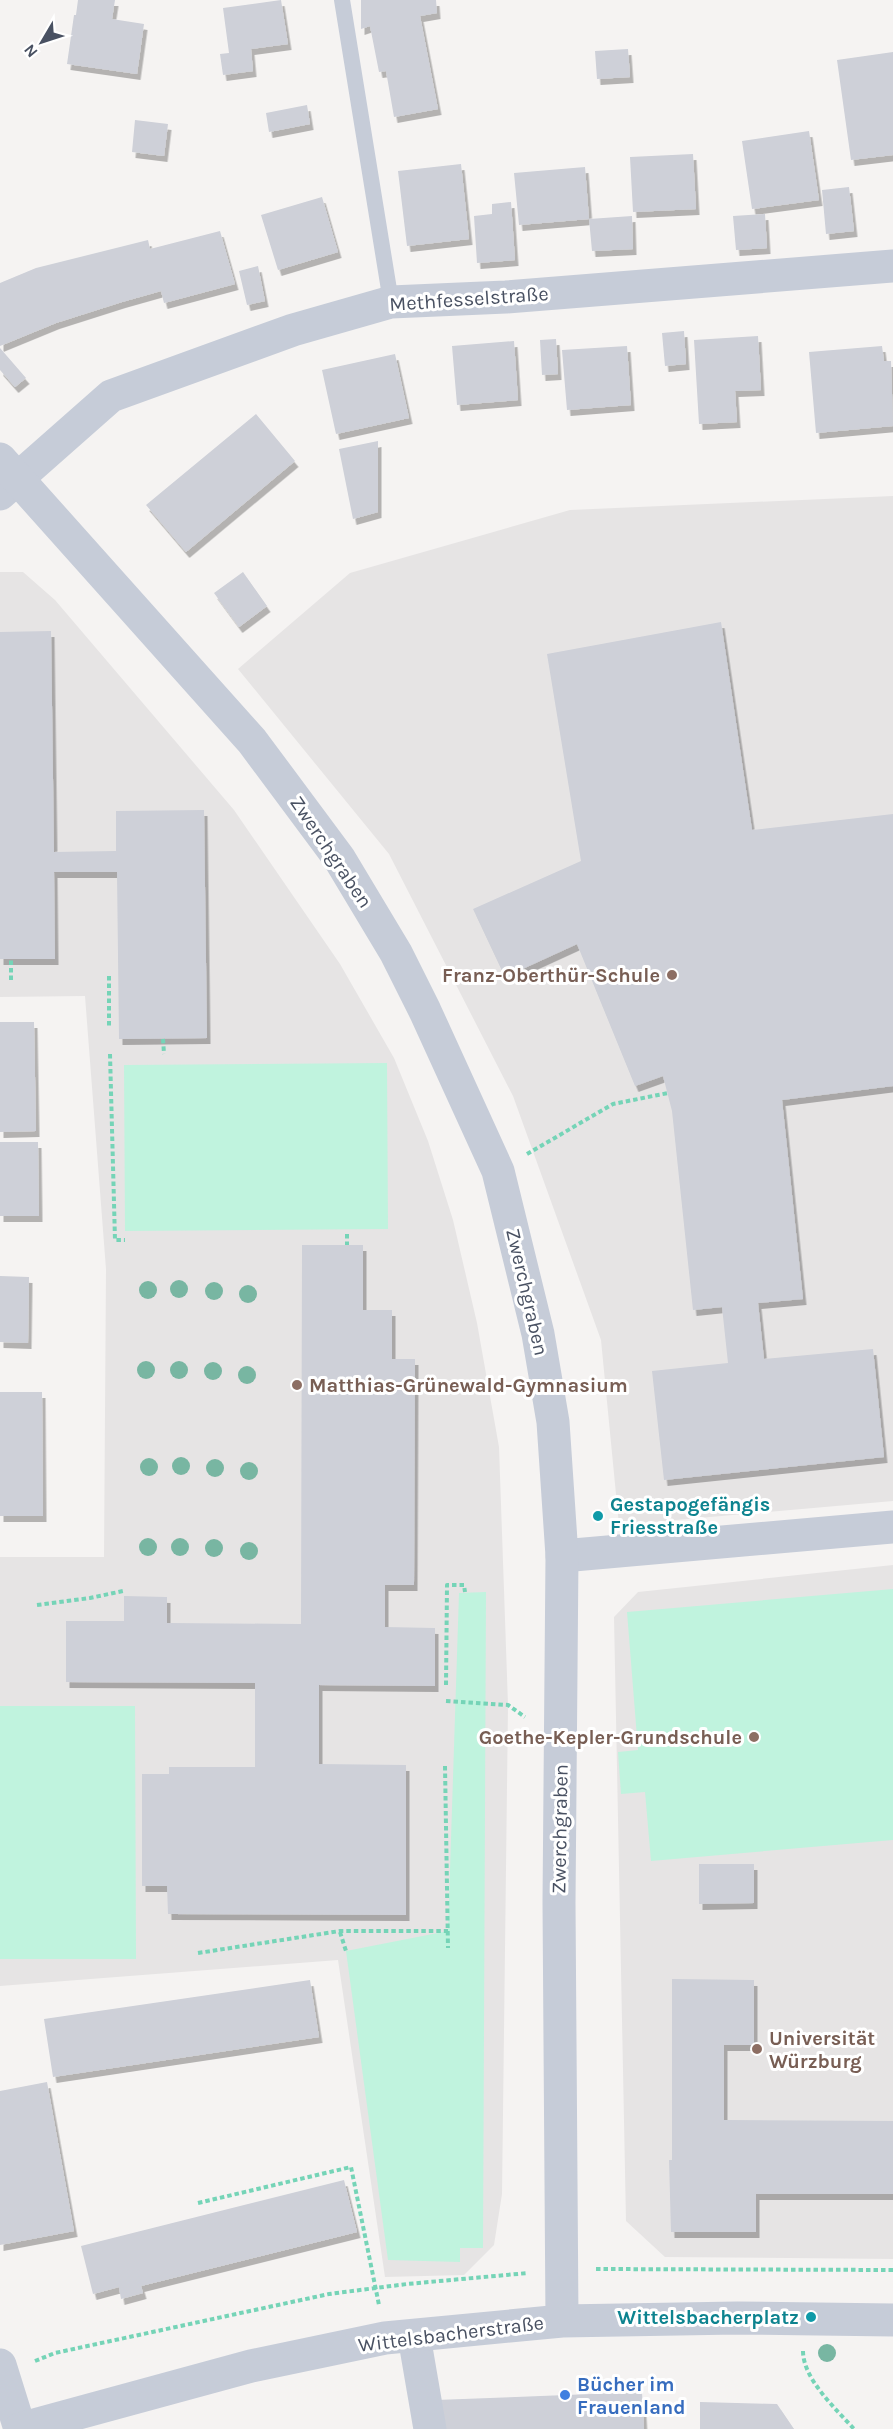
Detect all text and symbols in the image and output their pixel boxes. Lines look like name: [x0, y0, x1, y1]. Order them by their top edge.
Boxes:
north arrow: [12, 12, 72, 72]
text: N: [20, 41, 42, 62]
street label: Methfesselstraße: [389, 282, 549, 316]
street label: Zwerchgraben: [285, 792, 377, 912]
place label: Franz-Oberthür-Schule: [442, 964, 660, 987]
marker: Franz-Oberthür-Schule: [665, 968, 679, 982]
street label: Zwerchgraben: [501, 1226, 553, 1358]
place label: Matthias-Grünewald-Gymnasium: [309, 1374, 628, 1397]
marker: Matthias-Grünewald-Gymnasium: [290, 1378, 304, 1392]
place label: Gestapogefängis Friesstraße: [610, 1493, 770, 1539]
marker: Gestapogefängis Friesstraße: [591, 1509, 605, 1523]
place label: Goethe-Kepler-Grundschule: [479, 1726, 742, 1749]
marker: Goethe-Kepler-Grundschule: [747, 1730, 761, 1744]
street label: Zwerchgraben: [547, 1764, 573, 1894]
place label: Universität Würzburg: [769, 2027, 875, 2073]
marker: Universität Würzburg: [750, 2042, 764, 2056]
place label: Wittelsbacherplatz: [617, 2306, 799, 2329]
marker: Wittelsbacherplatz: [804, 2310, 818, 2324]
street label: Wittelsbacherstraße: [357, 2311, 545, 2357]
place label: Bücher im Frauenland: [577, 2373, 686, 2419]
marker: Bücher im Frauenland: [558, 2388, 572, 2402]

